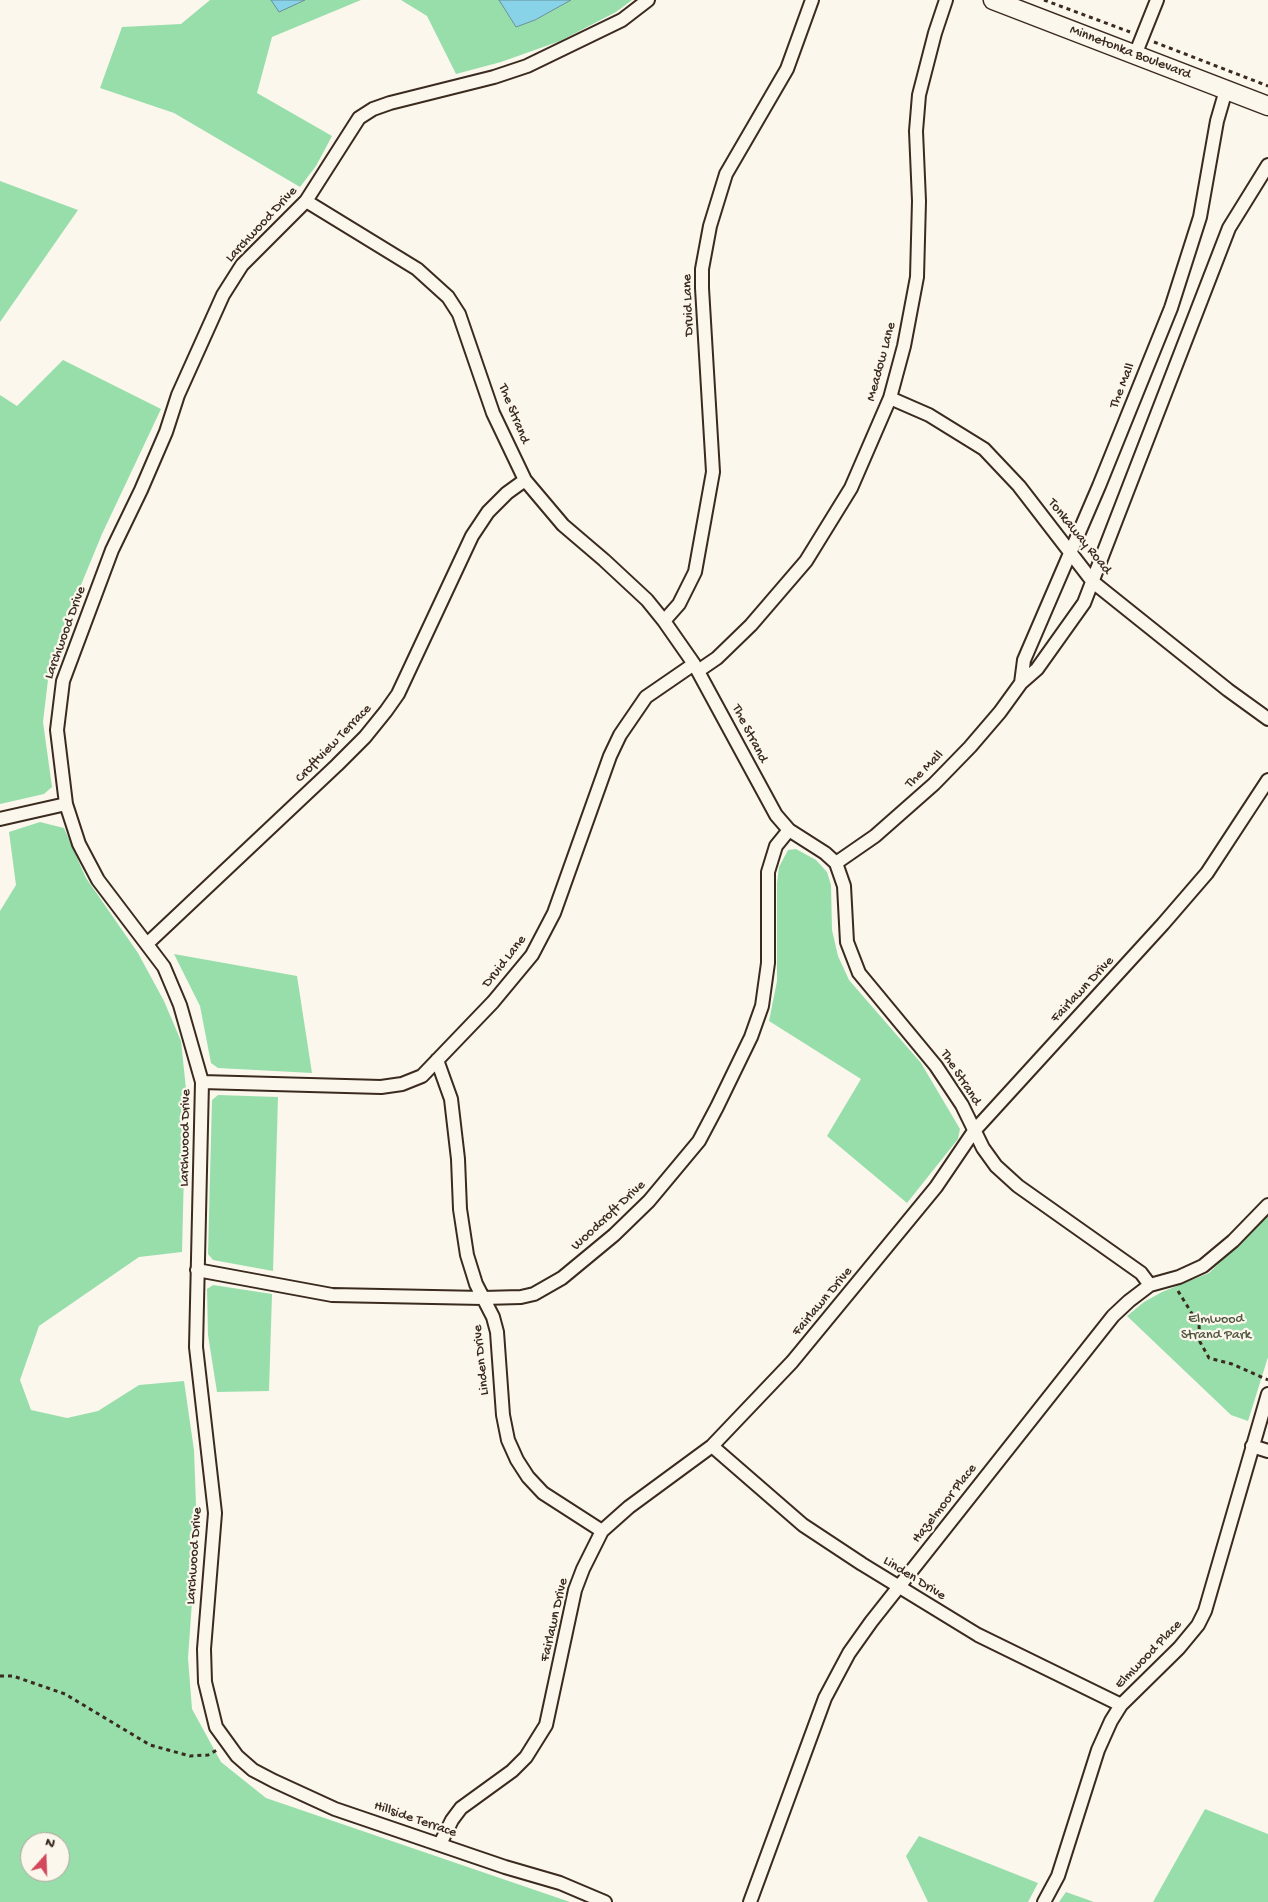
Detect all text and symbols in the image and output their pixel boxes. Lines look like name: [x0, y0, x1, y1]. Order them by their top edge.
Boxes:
street label: Minnetonka Boulevard: [1067, 22, 1193, 84]
street label: Larchwood Drive: [223, 184, 301, 266]
street label: Druid Lane: [680, 274, 698, 336]
street label: Meadow Lane: [863, 321, 901, 403]
street label: The Mall: [1106, 361, 1140, 411]
street label: The Strand: [493, 382, 533, 446]
street label: Tonkaway Road: [1043, 496, 1115, 578]
street label: Larchwood Drive: [41, 584, 91, 682]
street label: Croftview Terrace: [292, 701, 376, 787]
street label: The Strand: [727, 702, 771, 766]
street label: The Mall: [902, 748, 948, 792]
street label: Druid Lane: [479, 932, 531, 992]
street label: Fairlawn Drive: [1048, 953, 1118, 1027]
street label: The Strand: [936, 1047, 984, 1109]
street label: Larchwood Drive: [177, 1089, 195, 1187]
street label: Woodcroft Drive: [568, 1177, 650, 1255]
street label: Fairlawn Drive: [789, 1264, 857, 1340]
park label: Elmwood Strand Park: [1181, 1312, 1251, 1344]
street label: Linden Drive: [470, 1324, 494, 1396]
street label: Hazelmoor Place: [909, 1461, 981, 1547]
street label: Larchwood Drive: [183, 1507, 207, 1605]
street label: Linden Drive: [880, 1553, 948, 1605]
street label: Fairlawn Drive: [537, 1577, 573, 1663]
street label: Elmwood Place: [1112, 1617, 1186, 1693]
street label: Hillside Terrace: [371, 1798, 459, 1842]
north arrow: [20, 1832, 70, 1882]
text: N: [43, 1834, 57, 1853]

